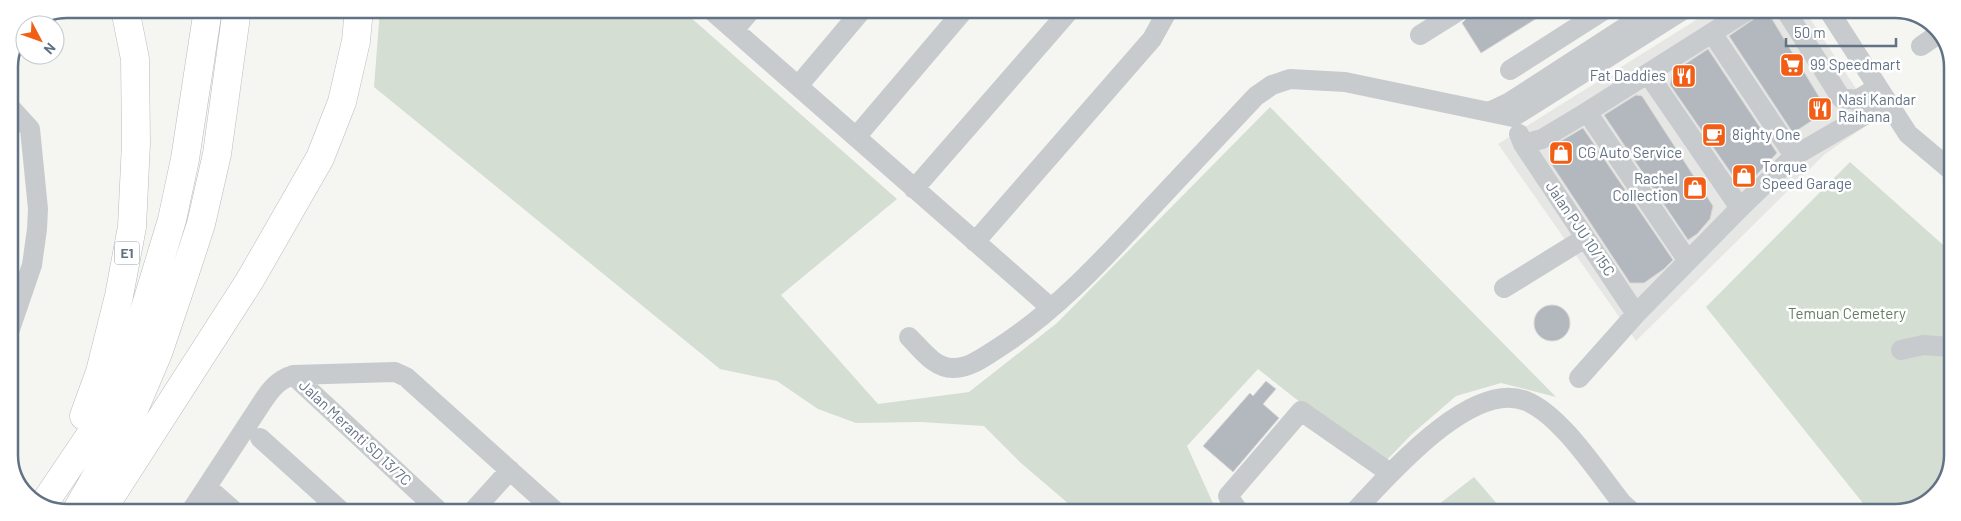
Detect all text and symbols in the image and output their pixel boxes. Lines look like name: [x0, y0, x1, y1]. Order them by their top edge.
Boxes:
north arrow: [15, 15, 65, 65]
scale bar: [1786, 15, 1896, 47]
text: 50 m: [1794, 23, 1826, 41]
text: N: [41, 40, 60, 58]
supermarket icon: 99 Speedmart: [1779, 52, 1805, 78]
place label: 99 Speedmart: [1810, 55, 1901, 73]
restaurant icon: Fat Daddies: [1671, 63, 1697, 89]
place label: Fat Daddies: [1590, 66, 1666, 84]
place label: Nasi Kandar Raihana: [1838, 90, 1917, 125]
restaurant icon: Nasi Kandar Raihana: [1807, 96, 1833, 122]
cafe icon: 8ighty One: [1701, 122, 1727, 148]
place label: 8ighty One: [1732, 125, 1800, 143]
shop icon: CG Auto Service: [1548, 140, 1574, 166]
place label: CG Auto Service: [1578, 143, 1682, 161]
place label: Torque Speed Garage: [1762, 157, 1852, 192]
shop icon: Torque Speed Garage: [1731, 163, 1757, 189]
place label: Rachel Collection: [1612, 169, 1678, 204]
shop icon: Rachel Collection: [1682, 175, 1708, 201]
street label: Jalan PJU 10/15C: [1543, 178, 1619, 279]
road number: E1: [114, 242, 140, 264]
park label: Temuan Cemetery: [1788, 304, 1906, 322]
street label: Jalan Meranti SD 13/7C: [296, 376, 416, 489]

